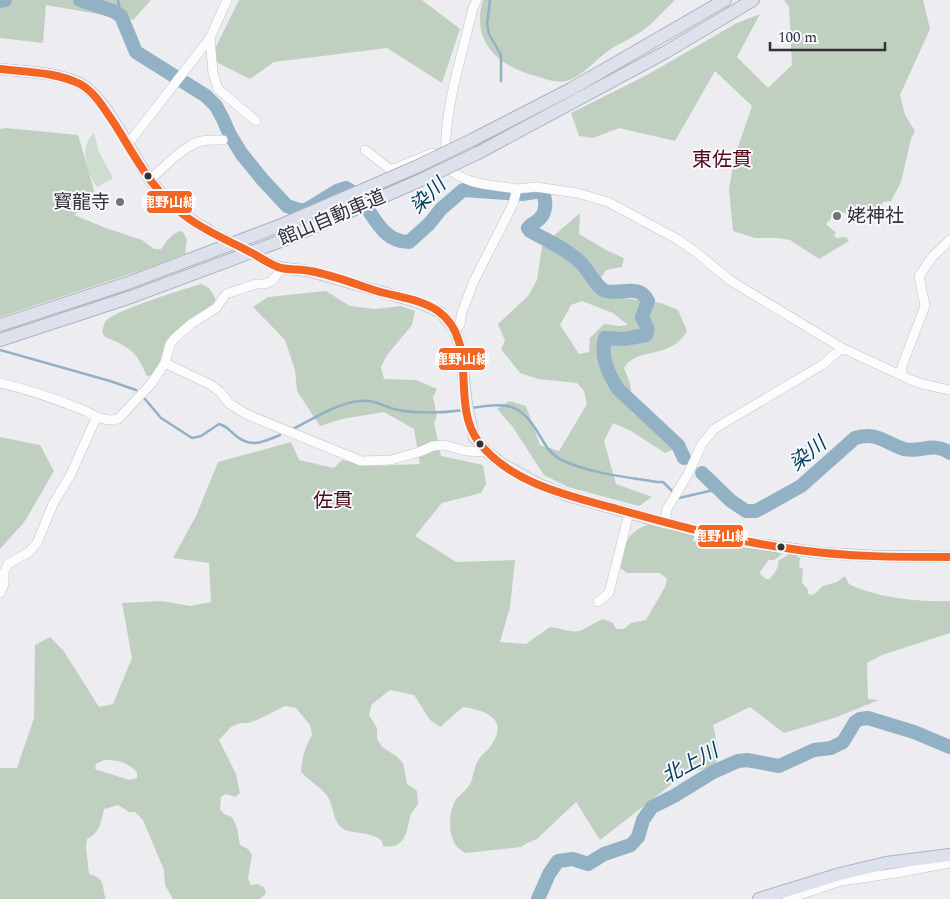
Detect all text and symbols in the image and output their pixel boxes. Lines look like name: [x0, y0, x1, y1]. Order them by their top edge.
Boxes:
scale bar: [770, 20, 885, 52]
text: 100 m: [778, 26, 817, 49]
district label: 東佐貫: [692, 145, 752, 175]
water label: 染川: [403, 170, 454, 221]
unlabelled marker: [143, 171, 153, 181]
street label: 館山自動車道: [274, 182, 390, 254]
place label: 寳龍寺: [53, 188, 110, 217]
line badge: 鹿野山線: [146, 190, 193, 214]
text: 鹿野山線: [141, 192, 197, 213]
marker: 寳龍寺: [114, 196, 126, 208]
place label: 姥神社: [847, 202, 904, 231]
marker: 姥神社: [831, 210, 843, 222]
line badge: 鹿野山線: [438, 347, 486, 371]
text: 鹿野山線: [434, 349, 490, 370]
water label: 染川: [783, 428, 835, 478]
unlabelled marker: [475, 439, 485, 449]
district label: 佐貫: [313, 486, 353, 516]
line badge: 鹿野山線: [697, 524, 744, 548]
text: 鹿野山線: [693, 526, 749, 547]
unlabelled marker: [776, 542, 786, 552]
water label: 北上川: [656, 736, 725, 791]

